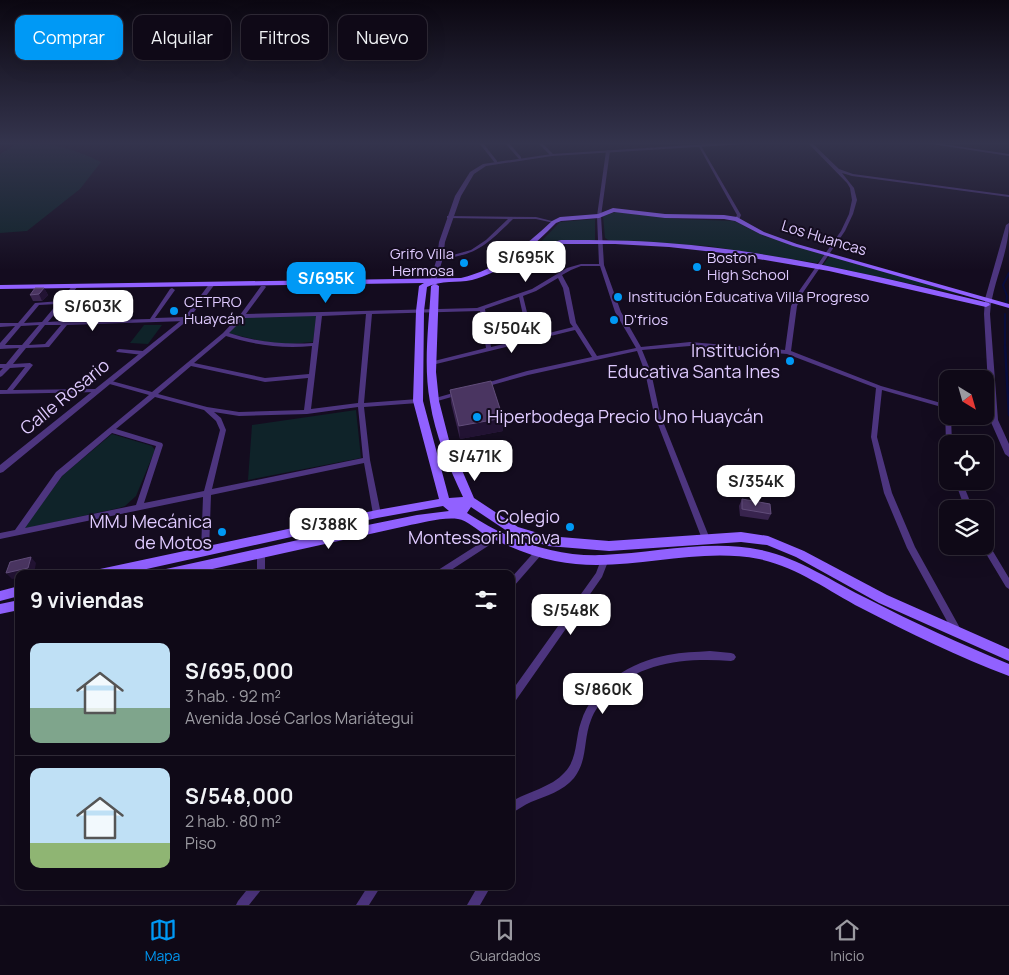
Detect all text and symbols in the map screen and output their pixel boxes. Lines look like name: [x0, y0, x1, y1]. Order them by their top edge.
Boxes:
chip: Comprar: [15, 15, 123, 60]
chip: Alquilar: [133, 15, 231, 60]
chip: Filtros: [241, 15, 328, 60]
chip: Nuevo: [338, 15, 427, 60]
street label: Los Huancas: [779, 215, 869, 260]
pin: S/695K: [485, 240, 567, 283]
place label: Grifo Villa Hermosa: [390, 243, 454, 281]
text: S/695K: [498, 246, 554, 268]
place label: Boston High School: [707, 247, 789, 285]
marker: Grifo Villa Hermosa: [458, 257, 470, 269]
marker: Boston High School: [691, 261, 703, 273]
pin: S/695K: [285, 262, 367, 304]
text: S/695K: [298, 267, 354, 289]
place label: Institución Educativa Villa Progreso: [628, 286, 870, 307]
pin: S/603K: [52, 290, 134, 332]
place label: CETPRO Huaycán: [184, 291, 244, 329]
marker: Institución Educativa Villa Progreso: [612, 291, 624, 303]
text: S/603K: [64, 295, 122, 317]
marker: CETPRO Huaycán: [168, 305, 180, 317]
place label: D'frios: [624, 309, 668, 330]
pin: S/504K: [471, 312, 553, 354]
marker: D'frios: [608, 314, 620, 326]
text: S/504K: [483, 317, 541, 339]
place label: Institución Educativa Santa Ines: [607, 338, 780, 383]
street label: Calle Rosario: [15, 353, 114, 440]
marker: Institución Educativa Santa Ines: [784, 355, 796, 367]
north arrow: [939, 370, 994, 425]
map controls: [939, 370, 994, 555]
place label: Hiperbodega Precio Uno Huaycán: [487, 404, 764, 428]
marker: Hiperbodega Precio Uno Huaycán: [471, 411, 483, 423]
button: locate: [939, 435, 994, 490]
pin: S/471K: [434, 440, 516, 482]
text: S/471K: [448, 445, 502, 467]
pin: S/354K: [715, 464, 797, 507]
text: S/354K: [728, 470, 784, 492]
button: layers: [939, 500, 994, 555]
place label: Colegio Montessori Innova: [408, 504, 560, 549]
pin: S/388K: [288, 508, 370, 550]
place label: MMJ Mecánica de Motos: [89, 509, 212, 554]
text: S/388K: [301, 513, 357, 535]
marker: Colegio Montessori Innova: [564, 521, 576, 533]
marker: MMJ Mecánica de Motos: [216, 526, 228, 538]
text: 9 viviendas: [30, 586, 144, 614]
icon: filters: [472, 586, 500, 614]
pin: S/548K: [530, 594, 612, 636]
text: S/548K: [543, 599, 599, 621]
text: S/695,000: [185, 657, 294, 685]
icon: home: [70, 663, 130, 723]
pin: S/860K: [562, 672, 644, 715]
text: S/860K: [574, 678, 632, 700]
text: 3 hab. · 92 m²: [185, 685, 281, 707]
text: Avenida José Carlos Mariátegui: [185, 707, 414, 729]
text: S/548,000: [185, 782, 294, 810]
icon: home: [70, 788, 130, 848]
text: 2 hab. · 80 m²: [185, 810, 281, 832]
text: Piso: [185, 832, 216, 854]
tab: Mapa: [145, 916, 180, 965]
tab: Guardados: [470, 916, 541, 965]
tab: Inicio: [830, 916, 864, 965]

